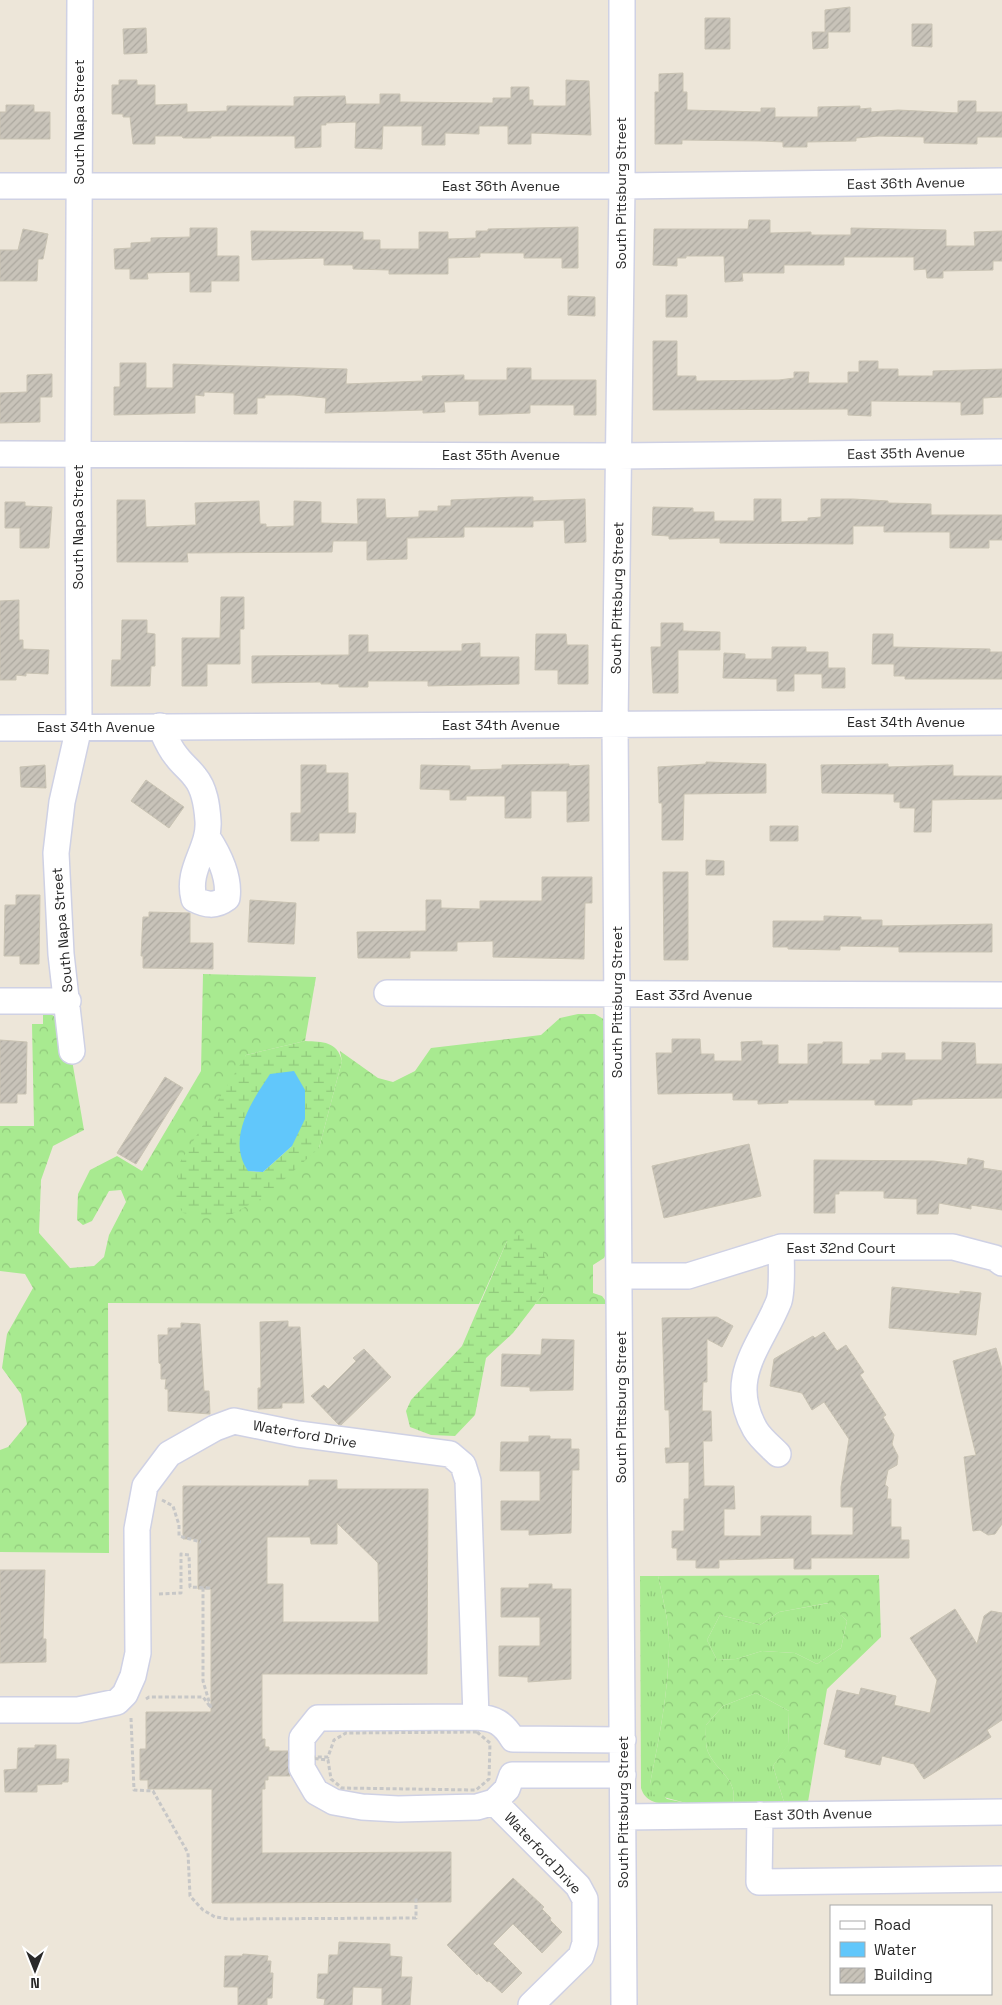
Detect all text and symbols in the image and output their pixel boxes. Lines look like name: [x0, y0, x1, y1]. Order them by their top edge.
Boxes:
street label: South Napa Street: [70, 59, 88, 185]
street label: South Pittsburg Street: [612, 117, 630, 269]
street label: East 36th Avenue: [847, 173, 965, 193]
street label: East 36th Avenue: [442, 177, 560, 195]
street label: East 35th Avenue: [847, 443, 965, 463]
street label: East 35th Avenue: [442, 446, 560, 464]
street label: South Napa Street: [69, 464, 87, 590]
street label: South Pittsburg Street: [607, 522, 627, 674]
street label: East 34th Avenue: [847, 713, 965, 731]
street label: East 34th Avenue: [442, 716, 560, 734]
street label: East 34th Avenue: [37, 718, 155, 736]
street label: South Napa Street: [48, 867, 76, 993]
street label: South Pittsburg Street: [608, 926, 626, 1078]
street label: East 33rd Avenue: [636, 986, 752, 1004]
street label: East 32nd Court: [786, 1239, 896, 1257]
street label: South Pittsburg Street: [612, 1331, 630, 1483]
street label: Waterford Drive: [252, 1416, 358, 1452]
street label: South Pittsburg Street: [614, 1736, 632, 1888]
street label: East 30th Avenue: [754, 1804, 872, 1824]
street label: Waterford Drive: [501, 1808, 585, 1898]
legend: [830, 1905, 992, 1995]
text: Road: [874, 1915, 911, 1934]
text: Water: [874, 1940, 917, 1959]
north arrow: [10, 1945, 60, 1995]
text: Building: [874, 1965, 933, 1984]
text: N: [30, 1974, 40, 1992]

